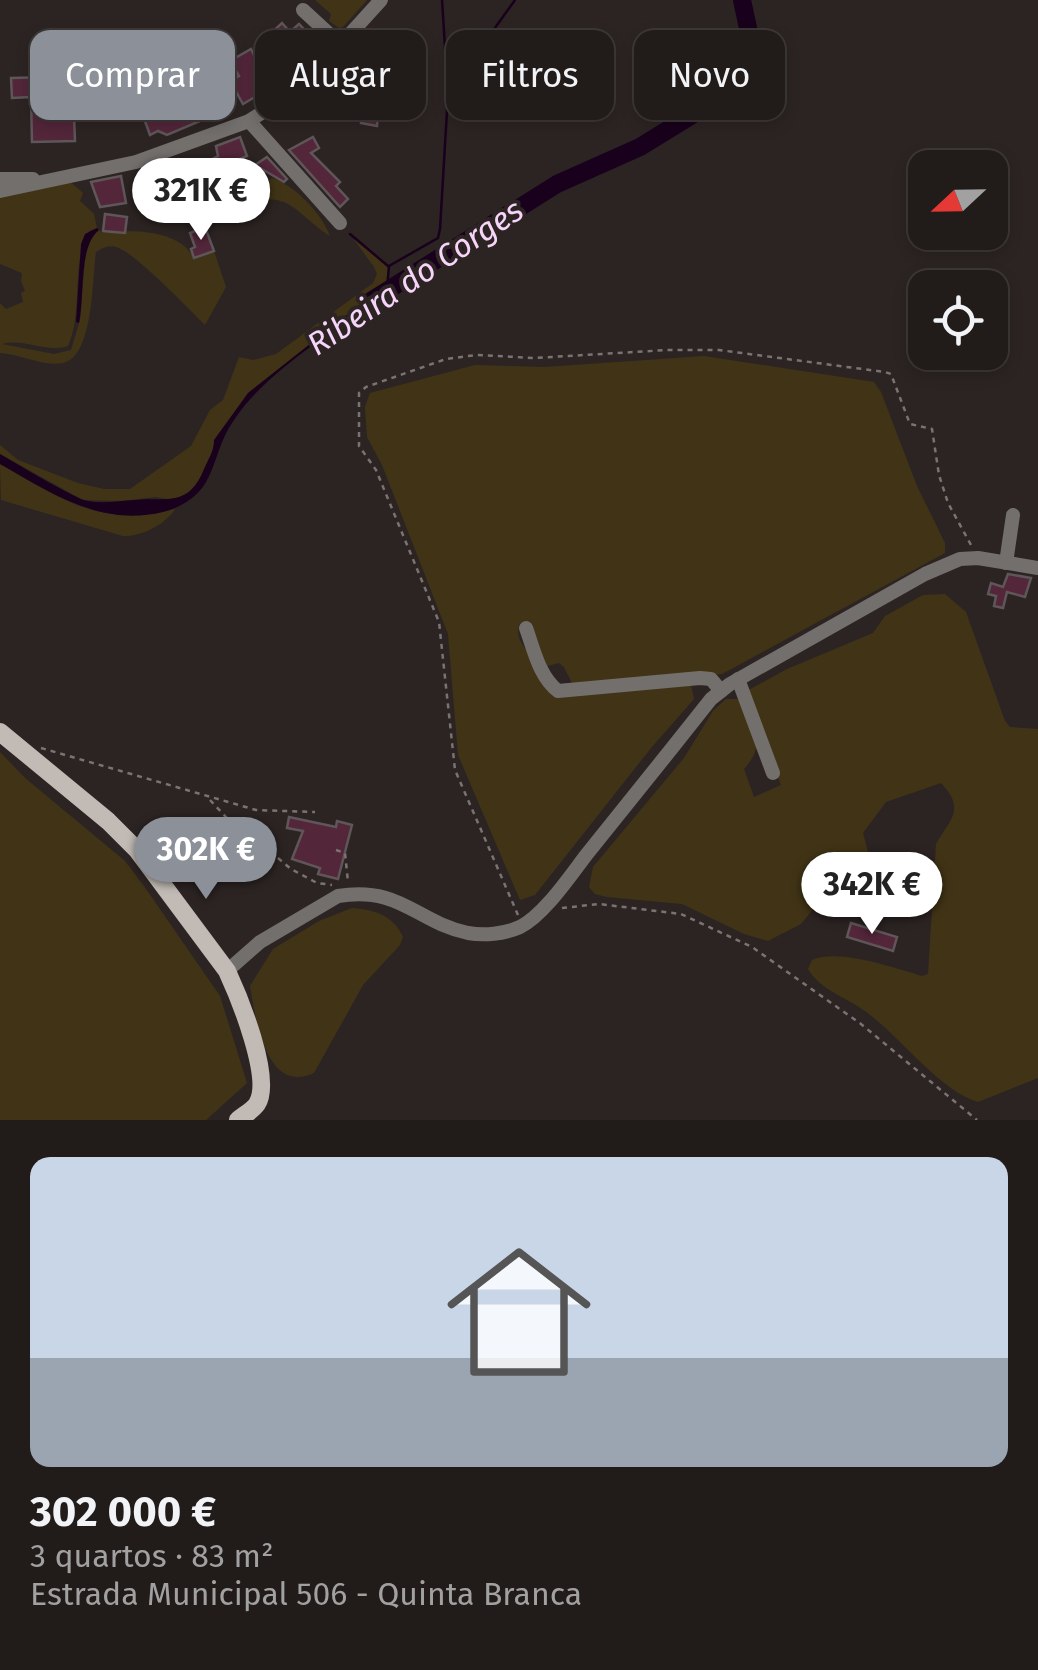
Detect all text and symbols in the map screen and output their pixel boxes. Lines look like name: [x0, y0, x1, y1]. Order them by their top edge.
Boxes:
chip: Comprar: [30, 30, 235, 120]
chip: Alugar: [255, 30, 426, 120]
chip: Filtros: [446, 30, 614, 120]
chip: Novo: [634, 30, 785, 120]
north arrow: [908, 150, 1008, 250]
map controls: [908, 150, 1008, 370]
pin: 321K €: [120, 158, 282, 243]
text: 321K €: [154, 171, 248, 209]
water label: Ribeira do Corges: [300, 191, 530, 363]
button: locate: [908, 270, 1008, 370]
pin: 302K €: [125, 817, 287, 902]
text: 302K €: [157, 830, 255, 868]
pin: 342K €: [791, 852, 953, 937]
text: 342K €: [823, 865, 921, 903]
icon: home: [429, 1222, 609, 1402]
text: 302 000 €: [30, 1487, 216, 1537]
text: 3 quartos · 83 m²: [30, 1537, 273, 1575]
text: Estrada Municipal 506 - Quinta Branca: [30, 1575, 582, 1613]

